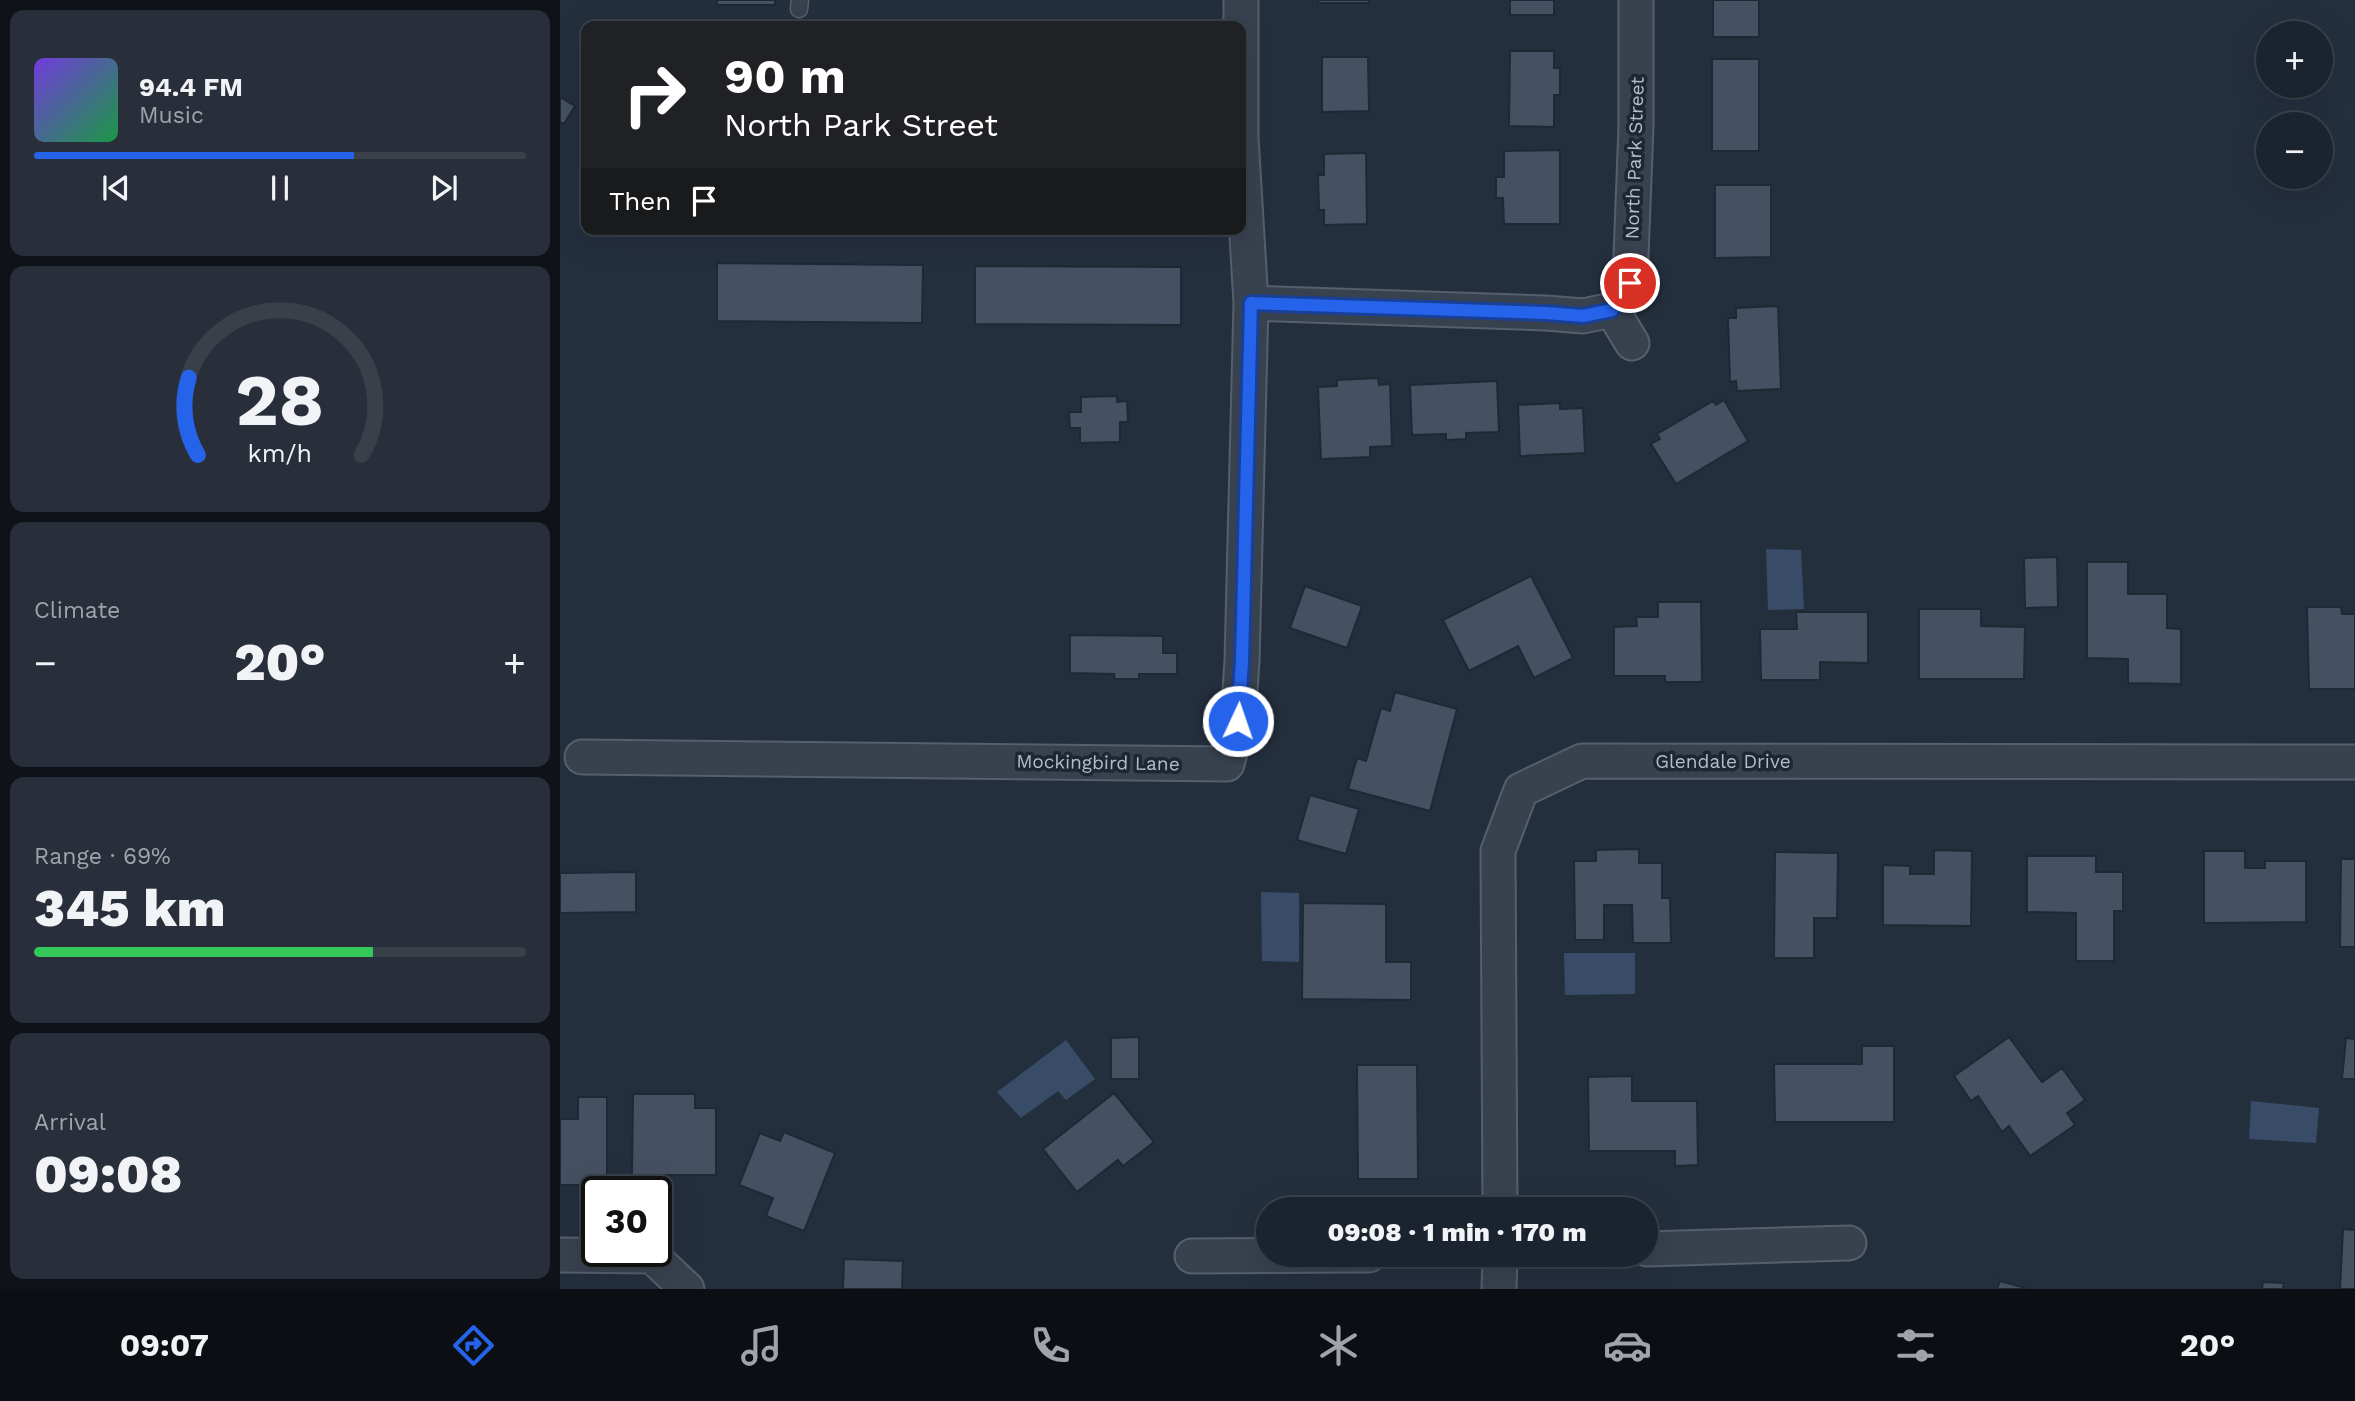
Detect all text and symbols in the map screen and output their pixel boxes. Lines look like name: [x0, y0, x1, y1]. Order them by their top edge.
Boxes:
map controls: [2256, 21, 2333, 189]
button: +: [2256, 21, 2333, 98]
text: 90 m: [724, 47, 846, 105]
icon: right: [609, 49, 700, 140]
text: 94.4 FM: [139, 72, 243, 102]
street label: North Park Street: [1620, 76, 1649, 240]
text: Music: [139, 102, 204, 129]
text: North Park Street: [724, 106, 998, 144]
button: −: [2256, 112, 2333, 189]
icon: previous: [97, 169, 135, 207]
icon: pause: [261, 169, 299, 207]
icon: next: [425, 169, 463, 207]
icon: arrive: [685, 182, 723, 220]
text: Then: [609, 186, 671, 216]
pin: [1600, 253, 1660, 313]
icon: arrive: [1611, 264, 1649, 302]
text: 28: [235, 357, 325, 443]
text: km/h: [248, 438, 312, 467]
text: Climate: [34, 597, 120, 624]
text: 20°: [234, 632, 326, 693]
text: −: [34, 641, 57, 685]
text: +: [503, 641, 526, 685]
position arrow: [1201, 684, 1275, 758]
street label: Mockingbird Lane: [1016, 750, 1180, 775]
street label: Glendale Drive: [1655, 750, 1791, 773]
text: Range · 69%: [34, 843, 171, 870]
text: 345 km: [34, 878, 226, 939]
text: Arrival: [34, 1109, 106, 1136]
text: 09:08: [34, 1144, 182, 1205]
speed limit sign: 30: [581, 1176, 672, 1267]
text: 09:08 · 1 min · 170 m: [1327, 1217, 1587, 1247]
icon: directions: [449, 1321, 498, 1370]
icon: music: [737, 1321, 786, 1370]
icon: phone: [1026, 1321, 1075, 1370]
icon: climate: [1314, 1321, 1363, 1370]
icon: car: [1603, 1321, 1652, 1370]
icon: filters: [1891, 1321, 1940, 1370]
text: 09:07: [120, 1326, 209, 1364]
text: 20°: [2180, 1326, 2235, 1364]

